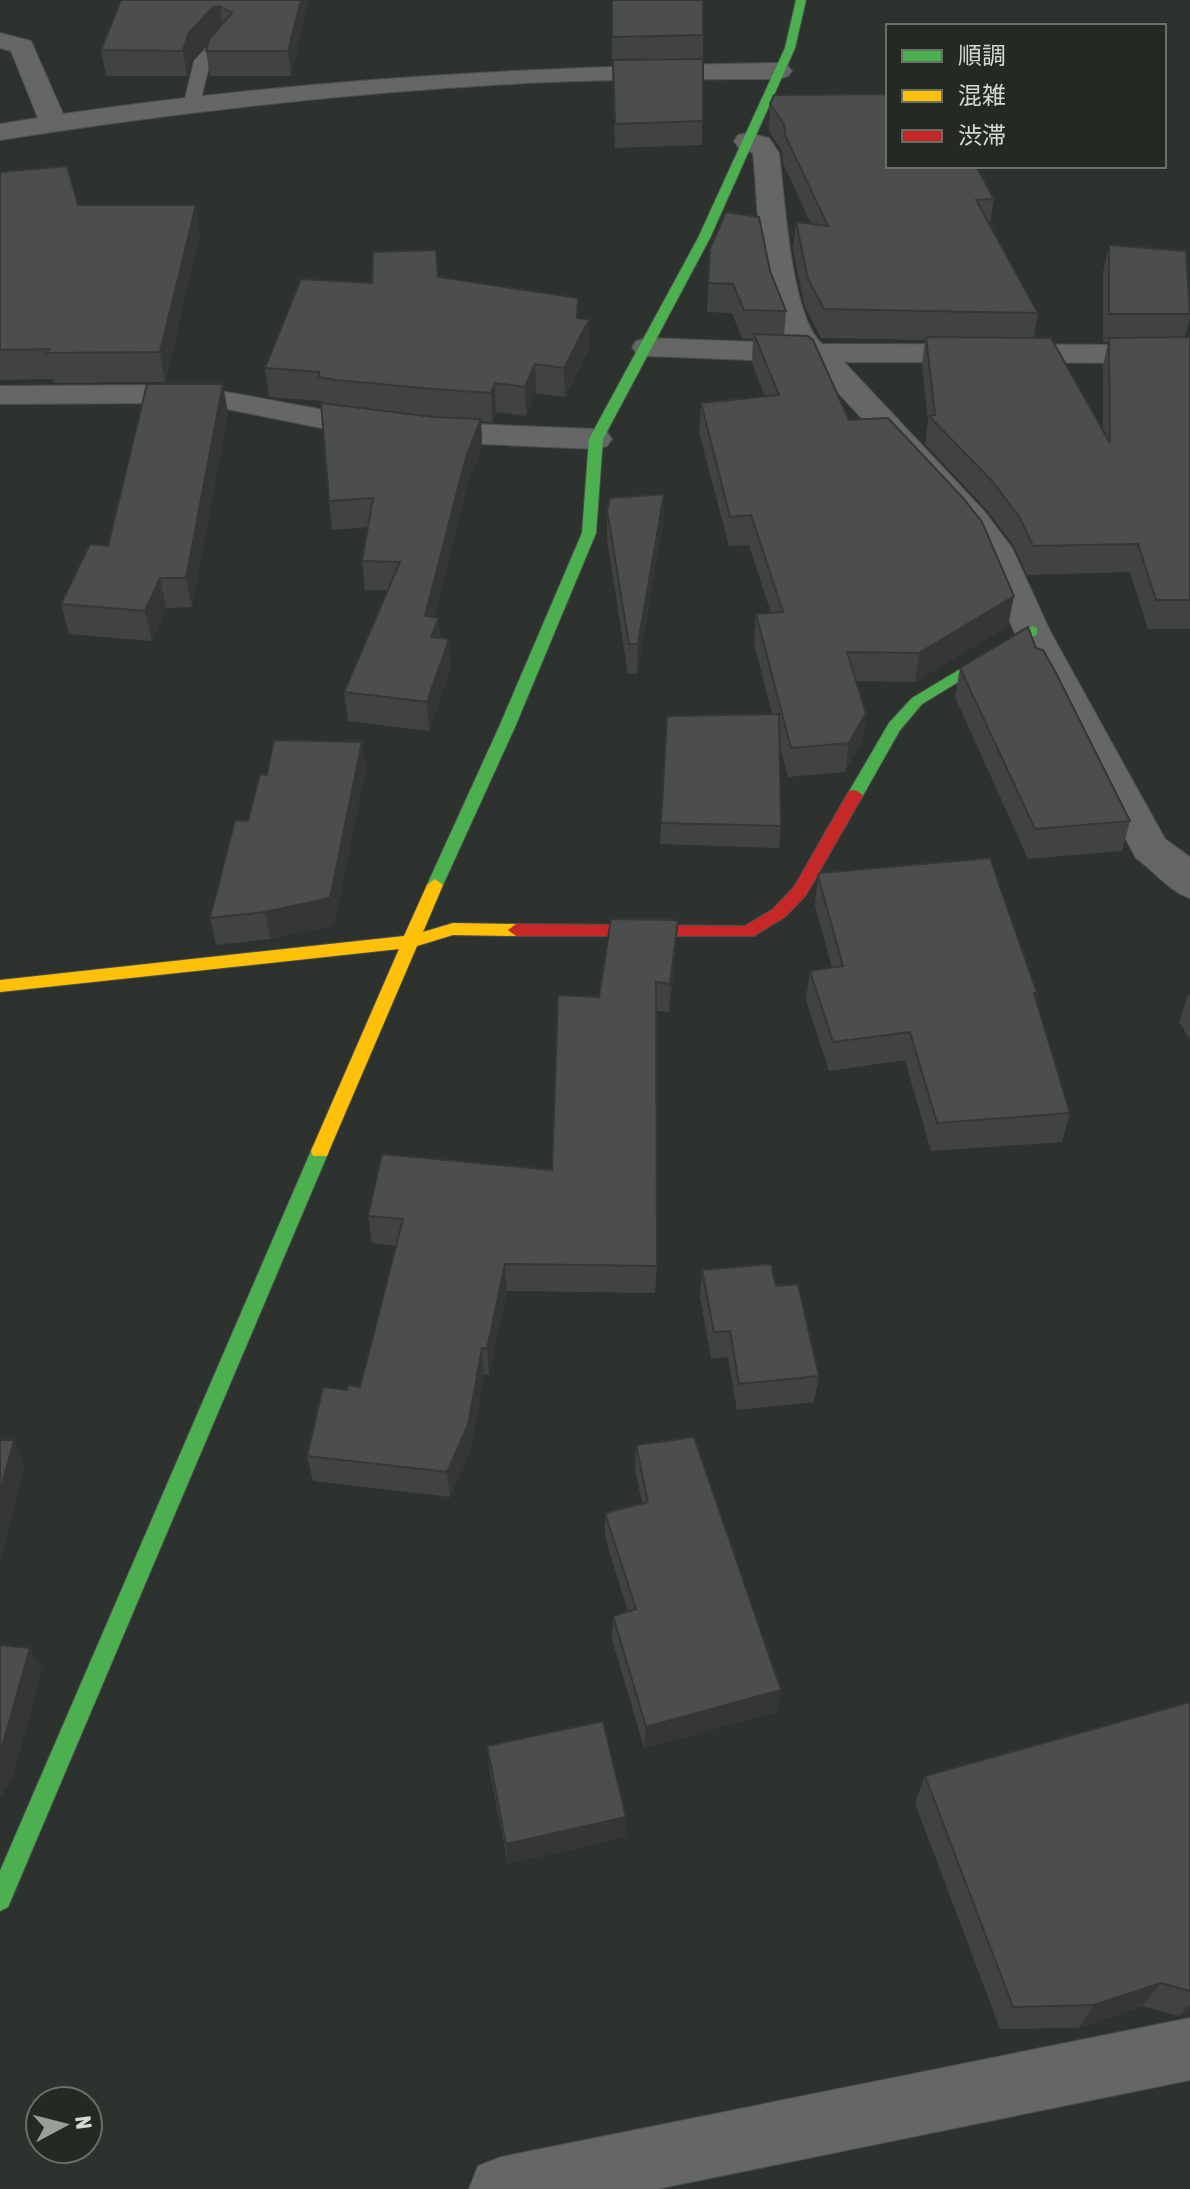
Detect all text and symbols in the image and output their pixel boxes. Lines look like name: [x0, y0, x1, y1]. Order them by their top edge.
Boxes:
legend: [886, 24, 1166, 168]
text: 順調: [958, 42, 1006, 69]
text: 混雑: [958, 82, 1006, 109]
text: 渋滞: [958, 122, 1006, 149]
north arrow: [24, 2085, 104, 2165]
text: N: [70, 2115, 98, 2131]

